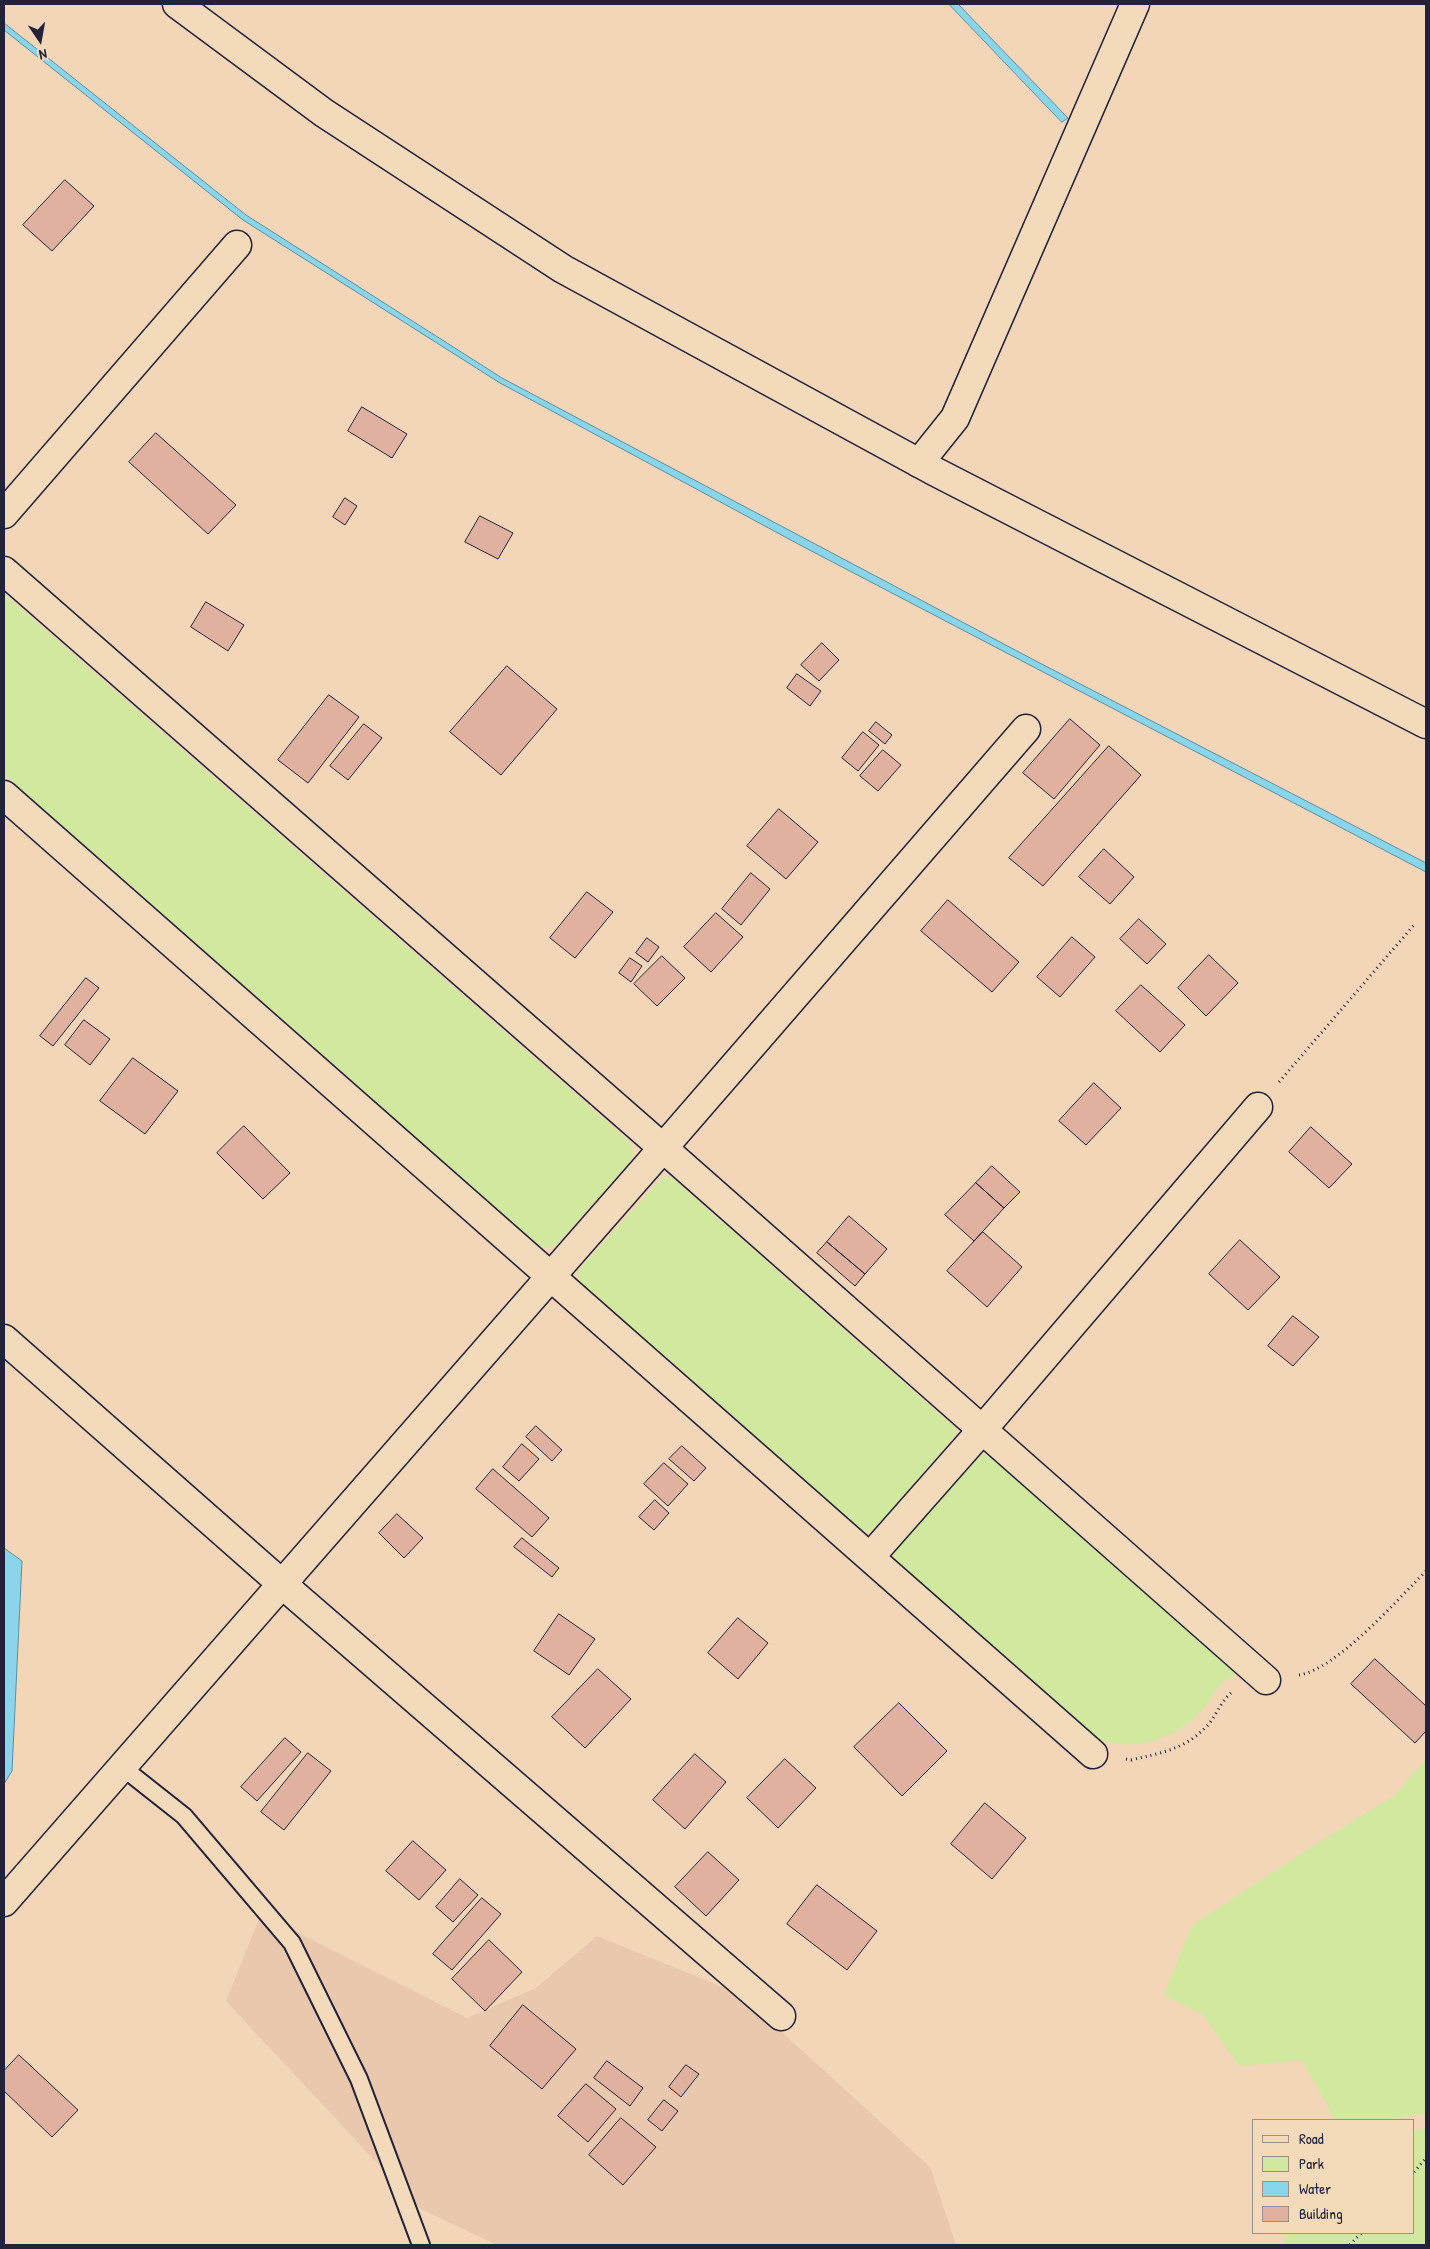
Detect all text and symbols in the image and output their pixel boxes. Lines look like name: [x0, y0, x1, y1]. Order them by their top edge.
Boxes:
north arrow: [15, 15, 65, 65]
text: N: [38, 45, 49, 65]
legend: [1252, 2119, 1415, 2234]
text: Road: [1299, 2128, 1324, 2149]
text: Park: [1299, 2153, 1324, 2174]
text: Water: [1299, 2178, 1331, 2199]
text: Building: [1299, 2203, 1343, 2224]

